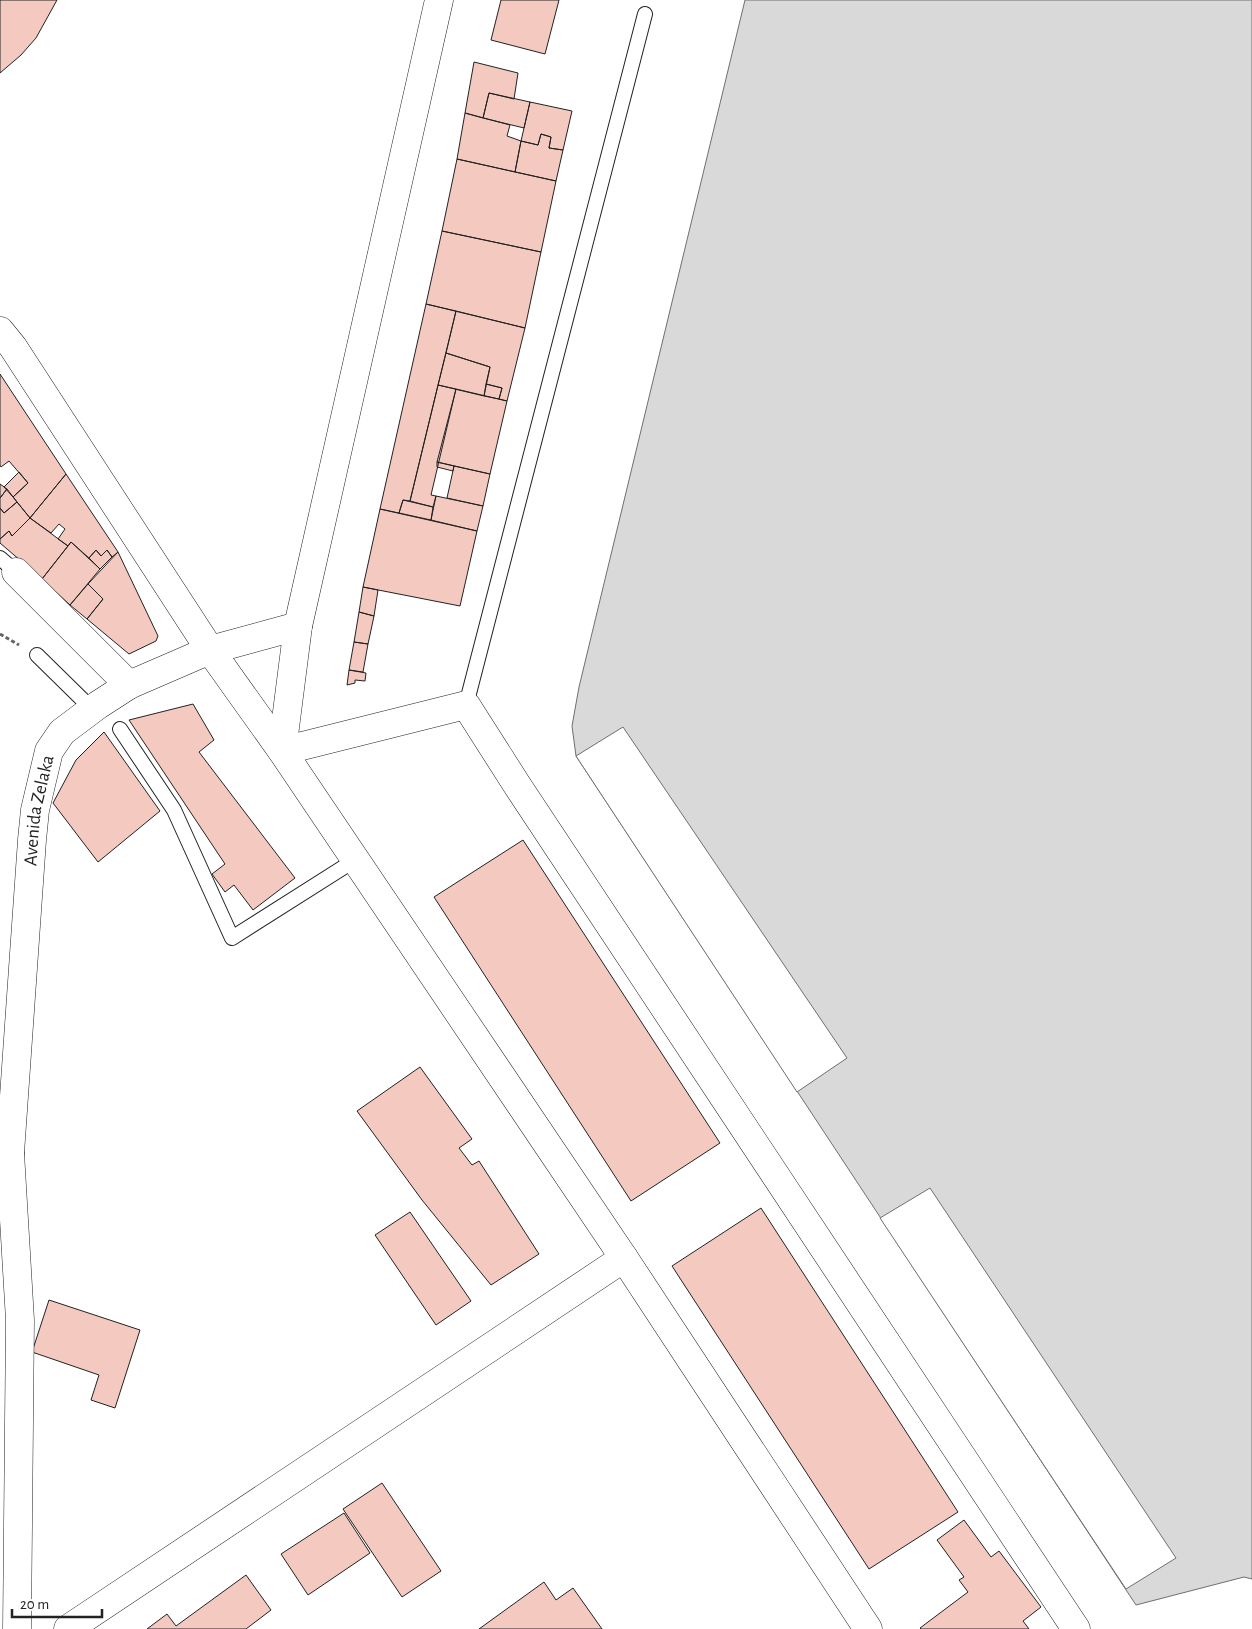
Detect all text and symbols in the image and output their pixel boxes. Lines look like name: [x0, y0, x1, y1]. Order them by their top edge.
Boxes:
street label: Avenida Zelaka: [21, 753, 57, 866]
scale bar: [12, 1586, 102, 1618]
text: 20 m: [20, 1597, 49, 1612]

